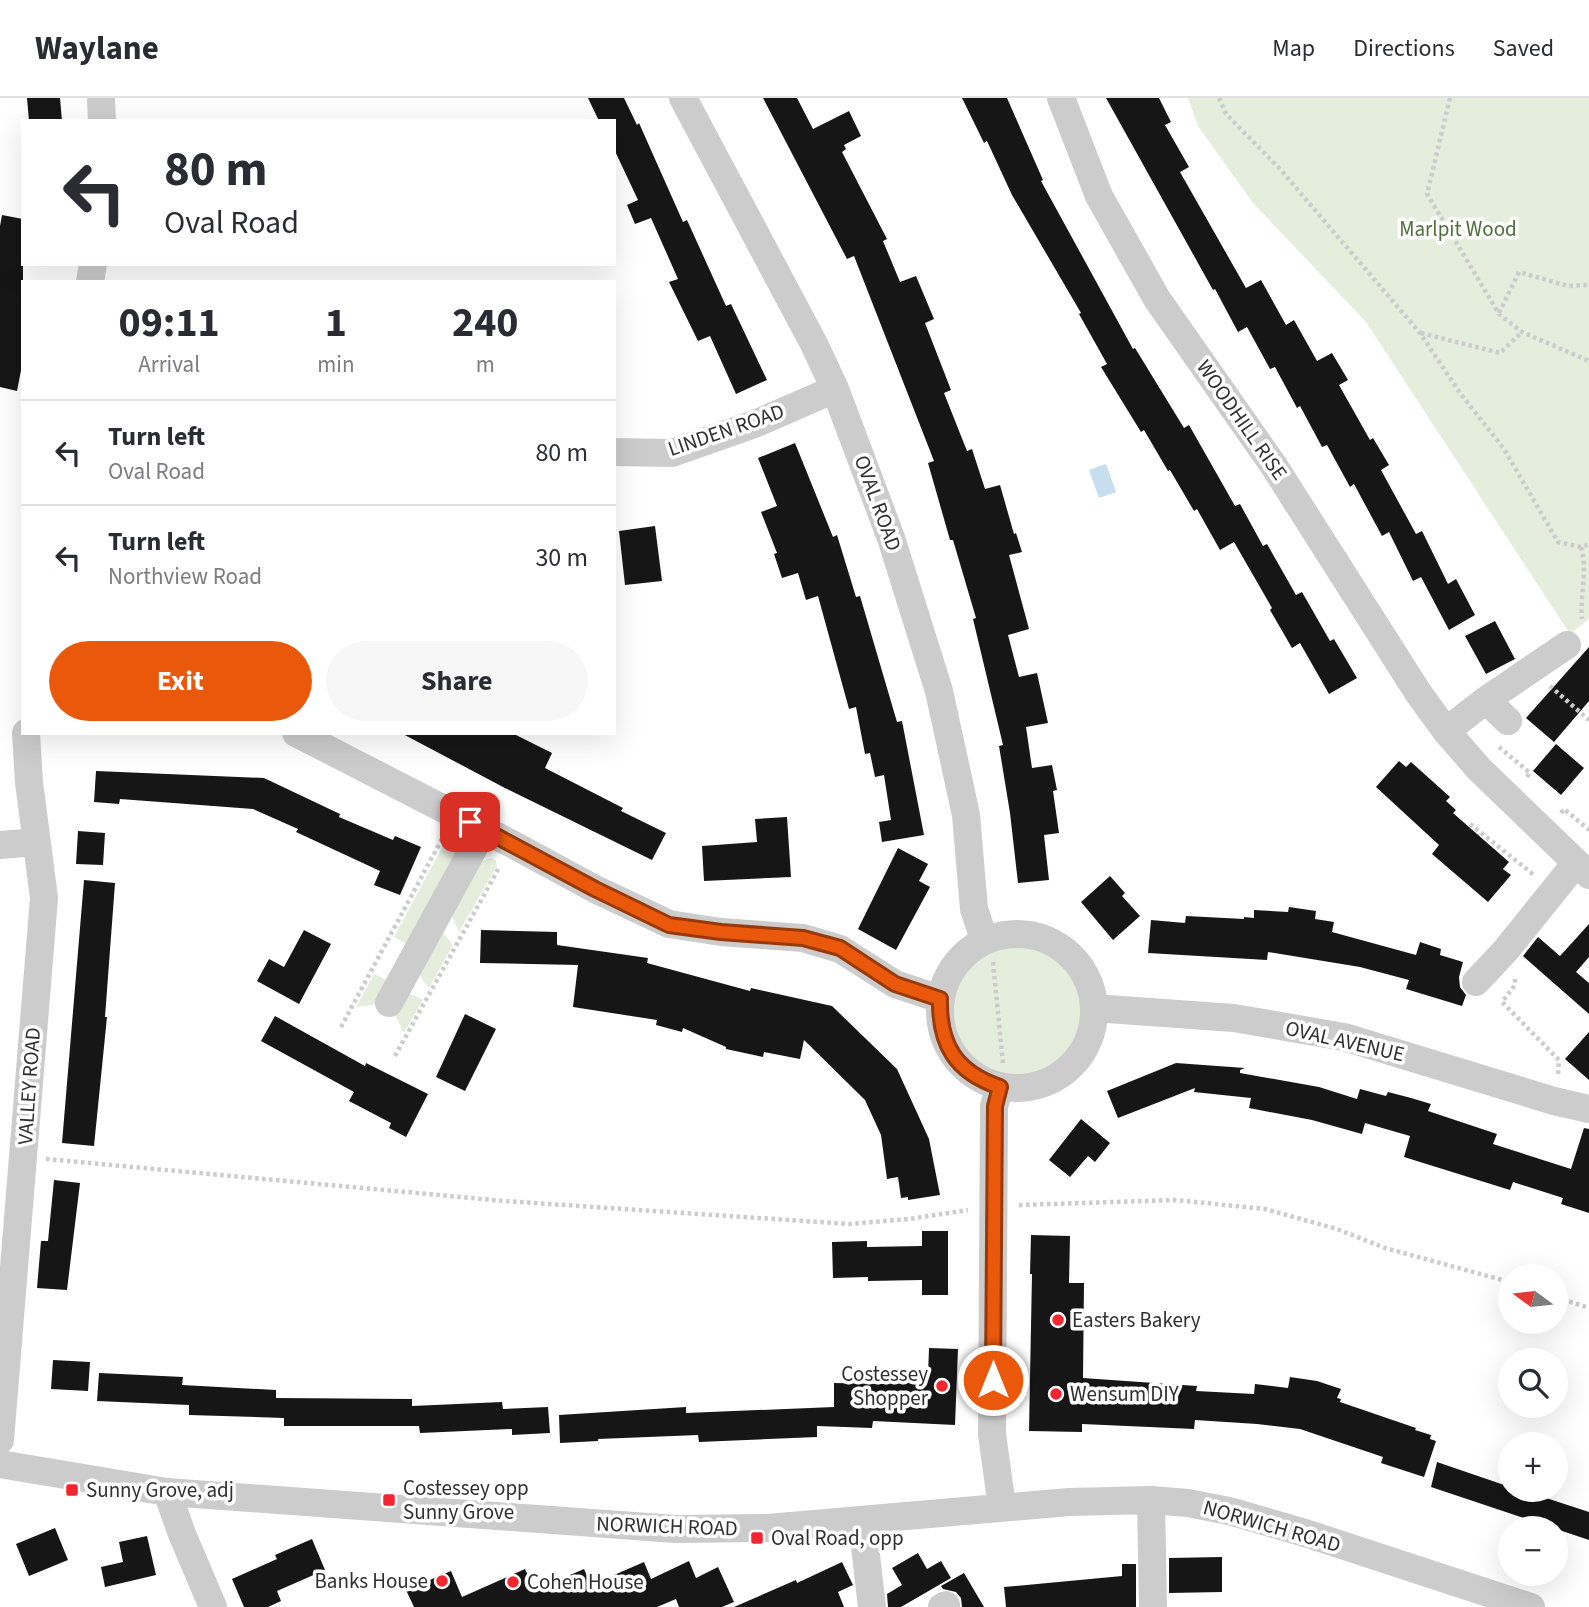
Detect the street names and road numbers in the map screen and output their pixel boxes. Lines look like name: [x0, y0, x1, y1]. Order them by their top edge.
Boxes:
street label: WOODHILL RISE: [1189, 354, 1295, 486]
street label: LINDEN ROAD: [664, 396, 788, 464]
street label: OVAL ROAD: [847, 451, 909, 555]
street label: OVAL AVENUE: [1283, 1013, 1407, 1069]
street label: VALLEY ROAD: [10, 1026, 48, 1146]
street label: NORWICH ROAD: [1200, 1492, 1344, 1560]
street label: NORWICH ROAD: [596, 1509, 738, 1543]

